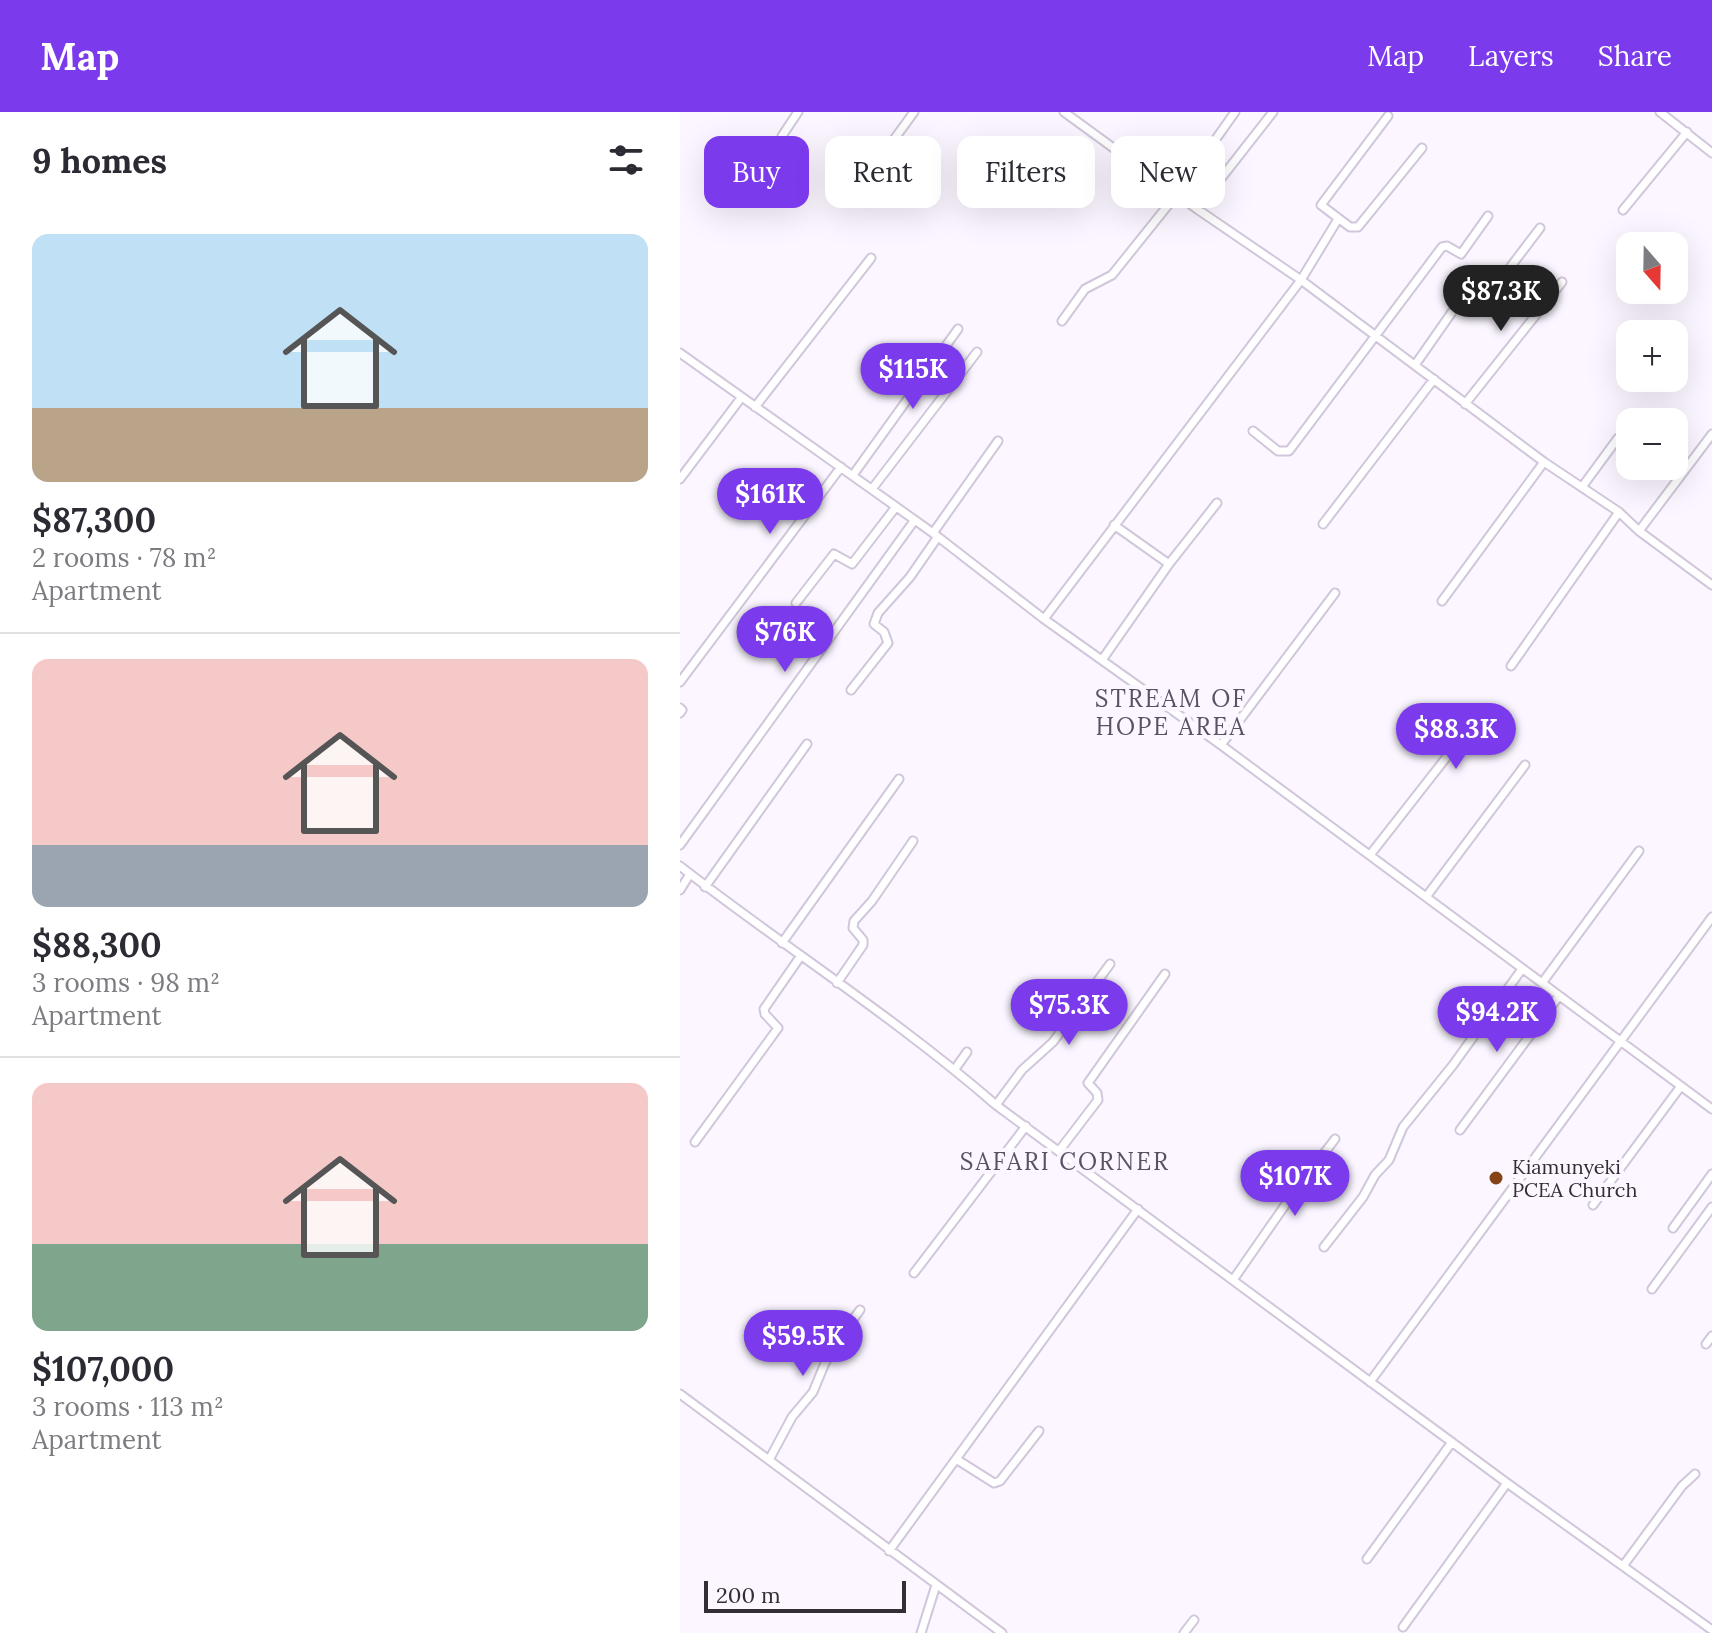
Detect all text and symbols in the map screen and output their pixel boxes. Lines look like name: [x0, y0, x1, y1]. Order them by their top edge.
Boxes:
text: Map: [40, 32, 119, 80]
text: Map: [1367, 38, 1424, 74]
text: Layers: [1468, 38, 1554, 74]
text: Share: [1598, 38, 1672, 74]
chip: Buy: [704, 136, 809, 208]
chip: Rent: [825, 136, 941, 208]
chip: Filters: [957, 136, 1095, 208]
chip: New: [1111, 136, 1225, 208]
icon: filters: [604, 138, 648, 182]
text: 9 homes: [32, 139, 167, 182]
north arrow: [1616, 232, 1688, 304]
map controls: [1616, 232, 1688, 480]
pin: $87.3K: [1436, 265, 1566, 333]
text: $87.3K: [1461, 274, 1541, 307]
icon: home: [268, 286, 412, 430]
button: +: [1616, 320, 1688, 392]
pin: $115K: [857, 343, 969, 411]
text: $115K: [879, 352, 947, 385]
button: −: [1616, 408, 1688, 480]
pin: $161K: [714, 468, 826, 536]
text: $161K: [735, 477, 805, 510]
text: $87,300: [32, 498, 156, 541]
text: 2 rooms · 78 m²: [32, 541, 216, 574]
text: Apartment: [32, 574, 162, 607]
pin: $76K: [738, 606, 832, 674]
text: $76K: [755, 615, 815, 648]
district label: STREAM OF HOPE AREA: [1095, 683, 1247, 742]
pin: $88.3K: [1391, 703, 1521, 771]
icon: home: [268, 711, 412, 855]
text: $88.3K: [1414, 712, 1498, 745]
text: $88,300: [32, 923, 162, 966]
text: 3 rooms · 98 m²: [32, 966, 220, 999]
pin: $75.3K: [1004, 979, 1134, 1047]
pin: $94.2K: [1432, 986, 1562, 1054]
text: $75.3K: [1029, 988, 1109, 1021]
text: $94.2K: [1456, 995, 1538, 1028]
text: Apartment: [32, 999, 162, 1032]
icon: home: [268, 1135, 412, 1279]
district label: SAFARI CORNER: [960, 1146, 1170, 1177]
pin: $107K: [1239, 1150, 1351, 1218]
place label: Kiamunyeki PCEA Church: [1512, 1154, 1637, 1202]
text: $107K: [1258, 1159, 1332, 1192]
marker: Kiamunyeki PCEA Church: [1487, 1169, 1505, 1187]
pin: $59.5K: [738, 1310, 868, 1378]
text: $59.5K: [762, 1319, 844, 1352]
text: $107,000: [32, 1347, 174, 1390]
text: 3 rooms · 113 m²: [32, 1390, 224, 1423]
text: Apartment: [32, 1423, 162, 1456]
scale bar: [704, 1577, 906, 1613]
text: 200 m: [716, 1581, 781, 1609]

